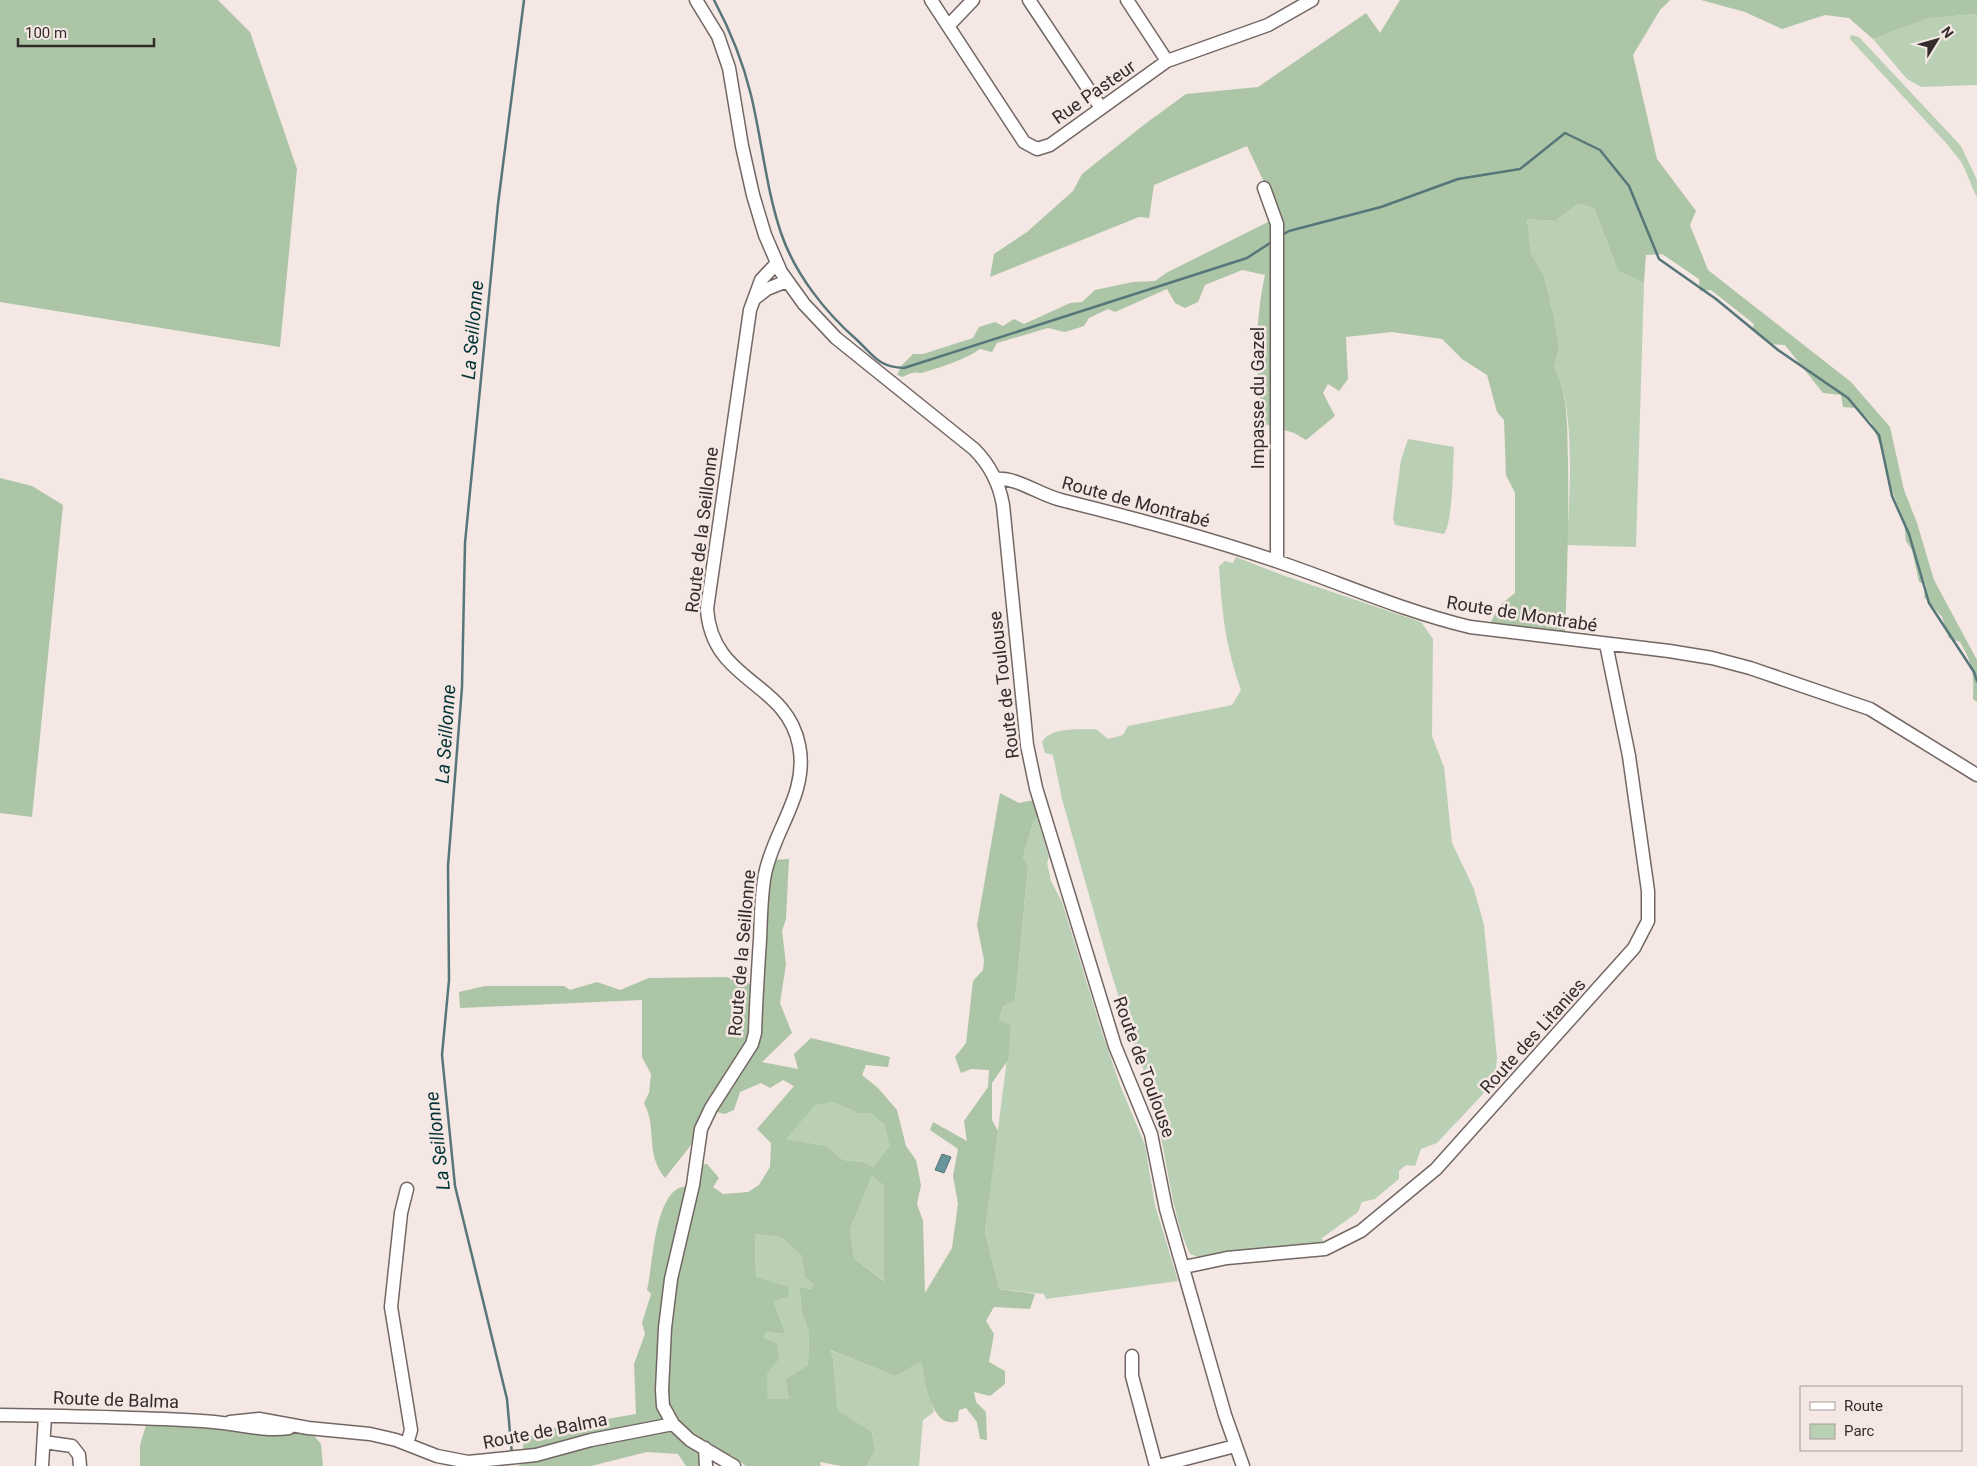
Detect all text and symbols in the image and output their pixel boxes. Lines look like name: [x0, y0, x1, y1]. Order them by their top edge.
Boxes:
scale bar: [18, 15, 154, 47]
north arrow: [1912, 15, 1962, 65]
text: N: [1938, 23, 1957, 41]
text: 100 m: [25, 24, 67, 42]
street label: Rue Pasteur: [1048, 55, 1139, 128]
water label: La Seillonne: [457, 279, 488, 381]
street label: Impasse du Gazel: [1247, 327, 1268, 469]
street label: Route de la Seillonne: [681, 446, 722, 614]
street label: Route de Montrabé: [1060, 472, 1212, 531]
street label: Route de Montrabé: [1445, 591, 1599, 636]
street label: Route de Toulouse: [984, 610, 1023, 760]
water label: La Seillonne: [431, 683, 460, 784]
street label: Route de la Seillonne: [724, 869, 759, 1037]
street label: Route des Litanies: [1475, 974, 1590, 1098]
street label: Route de Toulouse: [1109, 993, 1180, 1140]
water label: La Seillonne: [420, 1090, 455, 1192]
legend: [1800, 1386, 1962, 1451]
street label: Route de Balma: [53, 1387, 180, 1412]
text: Route: [1844, 1397, 1883, 1415]
street label: Route de Balma: [481, 1408, 609, 1453]
text: Parc: [1844, 1422, 1874, 1440]

